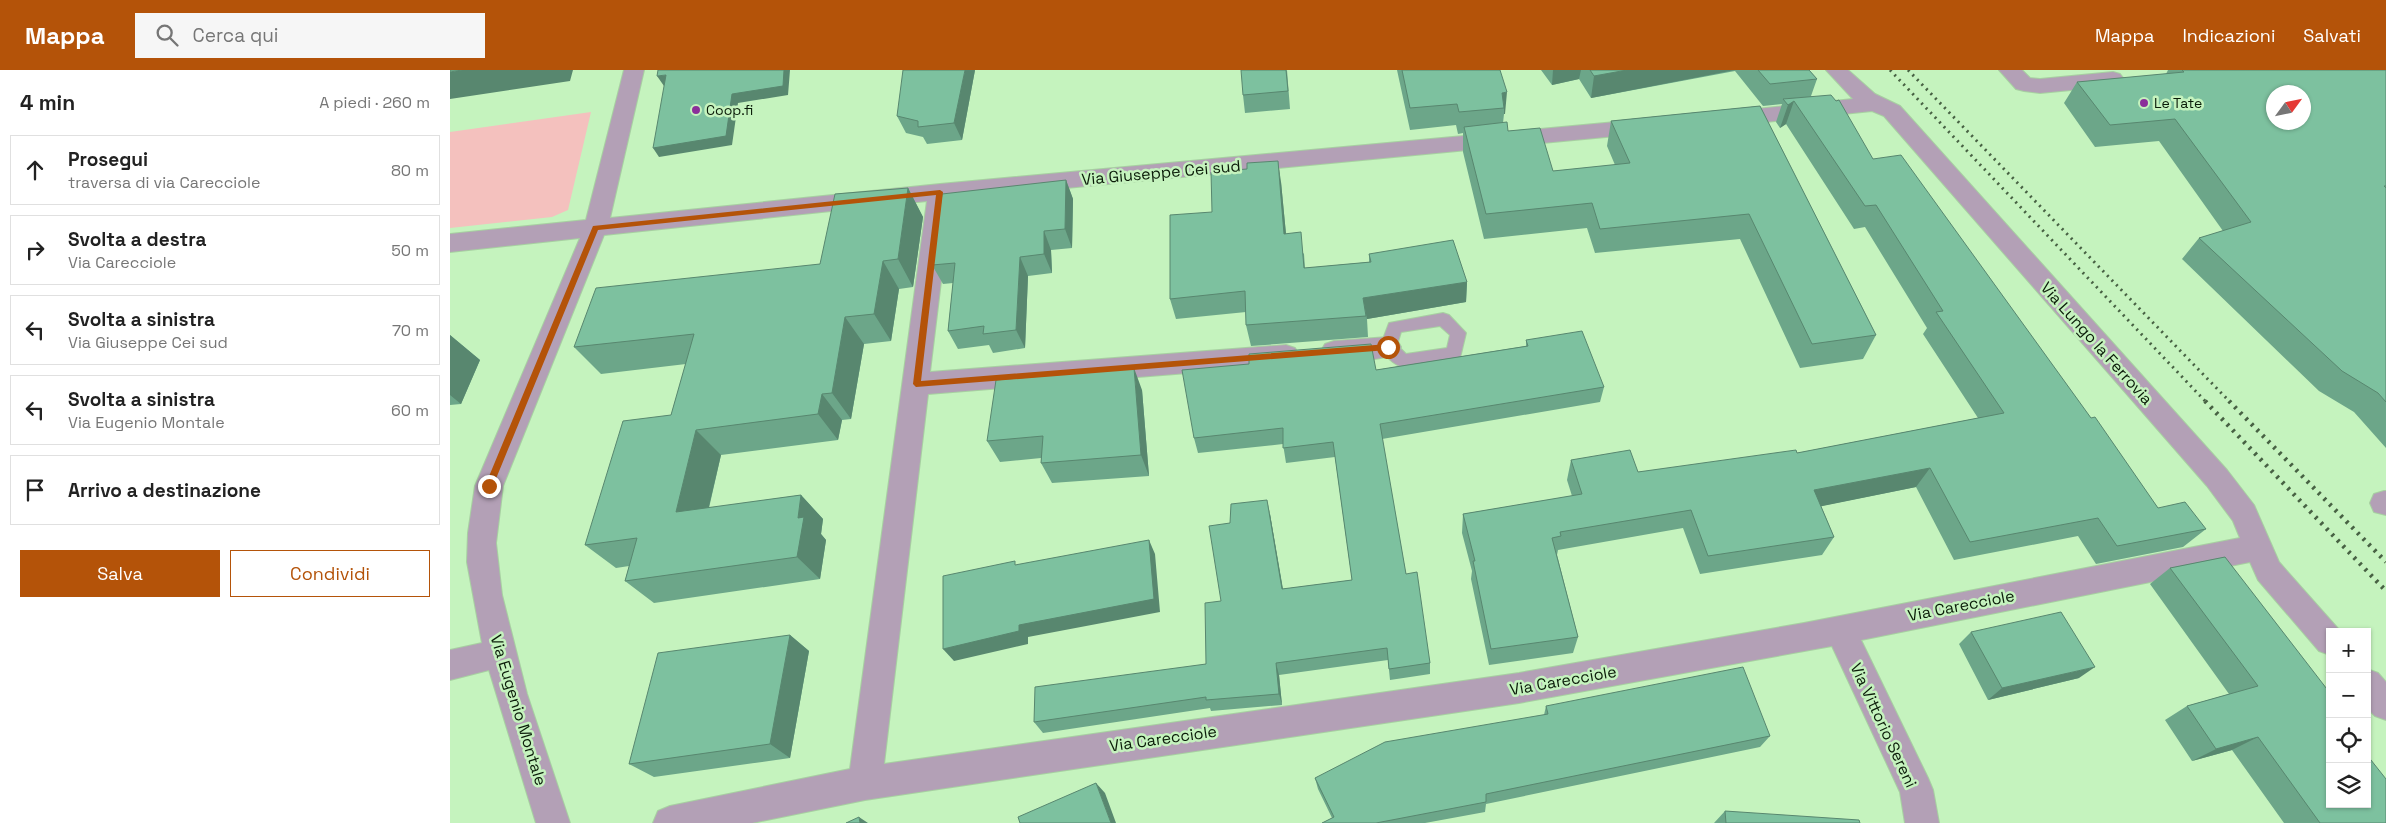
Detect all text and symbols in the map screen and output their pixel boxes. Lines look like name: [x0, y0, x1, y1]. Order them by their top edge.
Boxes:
search box: [135, 13, 485, 58]
text: Mappa: [25, 20, 105, 51]
icon: search: [153, 21, 181, 49]
text: Cerca qui: [193, 23, 279, 48]
text: Mappa: [2095, 24, 2154, 47]
text: Indicazioni: [2182, 24, 2275, 47]
text: Salvati: [2303, 24, 2361, 47]
north arrow: [2266, 85, 2311, 130]
text: 4 min: [20, 89, 75, 116]
text: A piedi · 260 m: [319, 92, 430, 113]
place label: Le Tate: [2154, 94, 2202, 112]
marker: Le Tate: [2138, 97, 2150, 109]
place label: Coop.fi: [706, 101, 753, 119]
marker: Coop.fi: [690, 104, 702, 116]
text: Prosegui: [68, 147, 148, 172]
street label: Via Giuseppe Cei sud: [1081, 155, 1242, 190]
icon: ahead: [21, 156, 49, 184]
text: 80 m: [391, 160, 429, 181]
text: traversa di via Carecciole: [68, 172, 260, 193]
text: Svolta a destra: [68, 227, 206, 252]
icon: right: [21, 236, 49, 264]
text: 50 m: [391, 240, 429, 261]
text: Via Carecciole: [68, 252, 176, 273]
street label: Via Lungo la Ferrovia: [2036, 278, 2157, 409]
text: Svolta a sinistra: [68, 307, 215, 332]
icon: left: [21, 316, 49, 344]
text: 70 m: [392, 320, 429, 341]
text: Via Giuseppe Cei sud: [68, 332, 228, 353]
route start: [1377, 336, 1400, 359]
text: Svolta a sinistra: [68, 387, 215, 412]
icon: left: [21, 396, 49, 424]
text: 60 m: [391, 400, 429, 421]
text: Via Eugenio Montale: [68, 412, 225, 433]
route end: [478, 475, 501, 498]
icon: arrive: [21, 476, 49, 504]
text: Arrivo a destinazione: [68, 478, 261, 503]
button: Salva: [20, 550, 220, 597]
button: Condividi: [230, 550, 430, 597]
street label: Via Carecciole: [1906, 585, 2016, 626]
map controls: [2326, 628, 2371, 808]
button: +: [2326, 628, 2371, 673]
street label: Via Eugenio Montale: [486, 632, 551, 788]
street label: Via Vittorio Sereni: [1845, 659, 1922, 791]
street label: Via Carecciole: [1508, 661, 1618, 700]
button: −: [2326, 673, 2371, 718]
button: locate: [2326, 718, 2371, 763]
street label: Via Carecciole: [1108, 721, 1218, 756]
button: layers: [2326, 763, 2371, 808]

